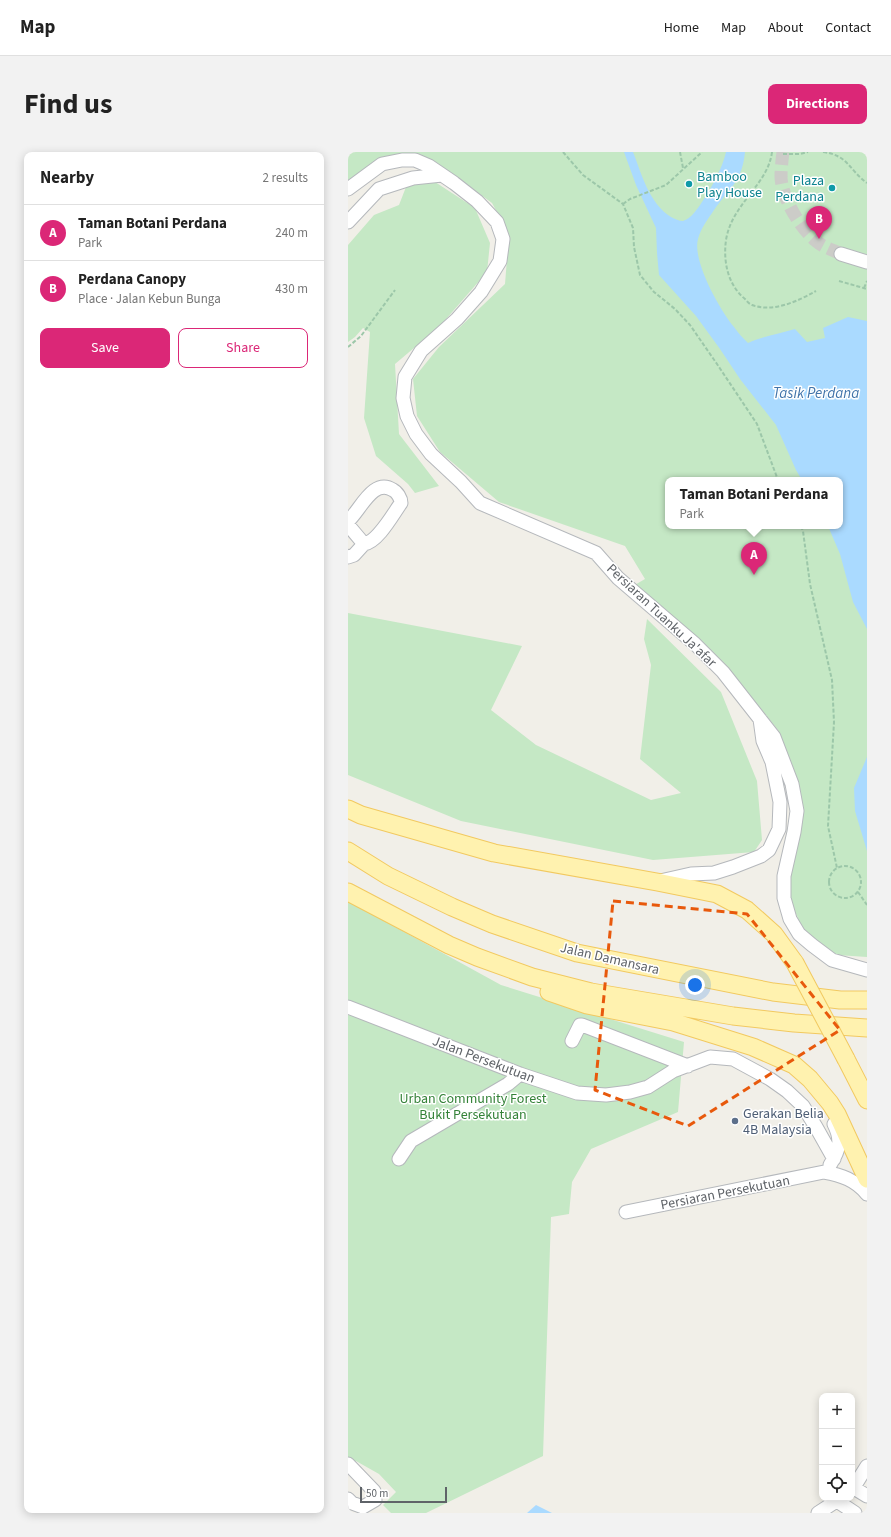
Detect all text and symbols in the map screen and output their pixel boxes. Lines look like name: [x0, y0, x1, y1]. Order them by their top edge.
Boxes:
text: Map: [20, 14, 55, 41]
text: Home: [664, 18, 699, 38]
text: Map: [721, 18, 746, 38]
text: About: [768, 18, 803, 38]
text: Contact: [825, 18, 871, 38]
text: Find us: [24, 84, 112, 124]
button: Directions: [768, 84, 867, 124]
text: Nearby: [40, 166, 94, 190]
place label: Bamboo Play House: [697, 167, 762, 203]
text: 2 results: [263, 169, 308, 187]
place label: Plaza Perdana: [775, 171, 824, 207]
marker: Bamboo Play House: [684, 179, 694, 189]
marker: Plaza Perdana: [827, 183, 837, 193]
pin: B: [806, 206, 832, 239]
text: Taman Botani Perdana: [78, 213, 227, 234]
text: A: [49, 224, 57, 242]
text: 240 m: [275, 224, 308, 242]
text: Park: [78, 234, 102, 252]
text: Perdana Canopy: [78, 269, 186, 290]
text: B: [49, 280, 57, 298]
text: 430 m: [275, 280, 308, 298]
text: Place · Jalan Kebun Bunga: [78, 290, 221, 308]
button: Save: [40, 328, 170, 368]
button: Share: [178, 328, 308, 368]
water label: Tasik Perdana: [773, 383, 859, 404]
popup: [665, 477, 843, 529]
text: Taman Botani Perdana: [680, 484, 828, 505]
text: Park: [680, 505, 704, 523]
pin: A: [741, 542, 767, 575]
street label: Persiaran Tuanku Ja'afar: [602, 559, 721, 672]
street label: Jalan Damansara: [558, 938, 661, 980]
your location: [685, 975, 705, 995]
street label: Jalan Persekutuan: [429, 1031, 538, 1089]
park label: Urban Community Forest Bukit Persekutuan: [400, 1089, 547, 1125]
place label: Gerakan Belia 4B Malaysia: [743, 1104, 824, 1140]
marker: Gerakan Belia 4B Malaysia: [730, 1116, 740, 1126]
street label: Persiaran Persekutuan: [659, 1171, 792, 1215]
map controls: [819, 1393, 855, 1501]
button: +: [819, 1393, 855, 1429]
button: −: [819, 1429, 855, 1465]
button: locate: [819, 1465, 855, 1501]
scale bar: [360, 1485, 447, 1504]
text: 50 m: [366, 1486, 388, 1501]

